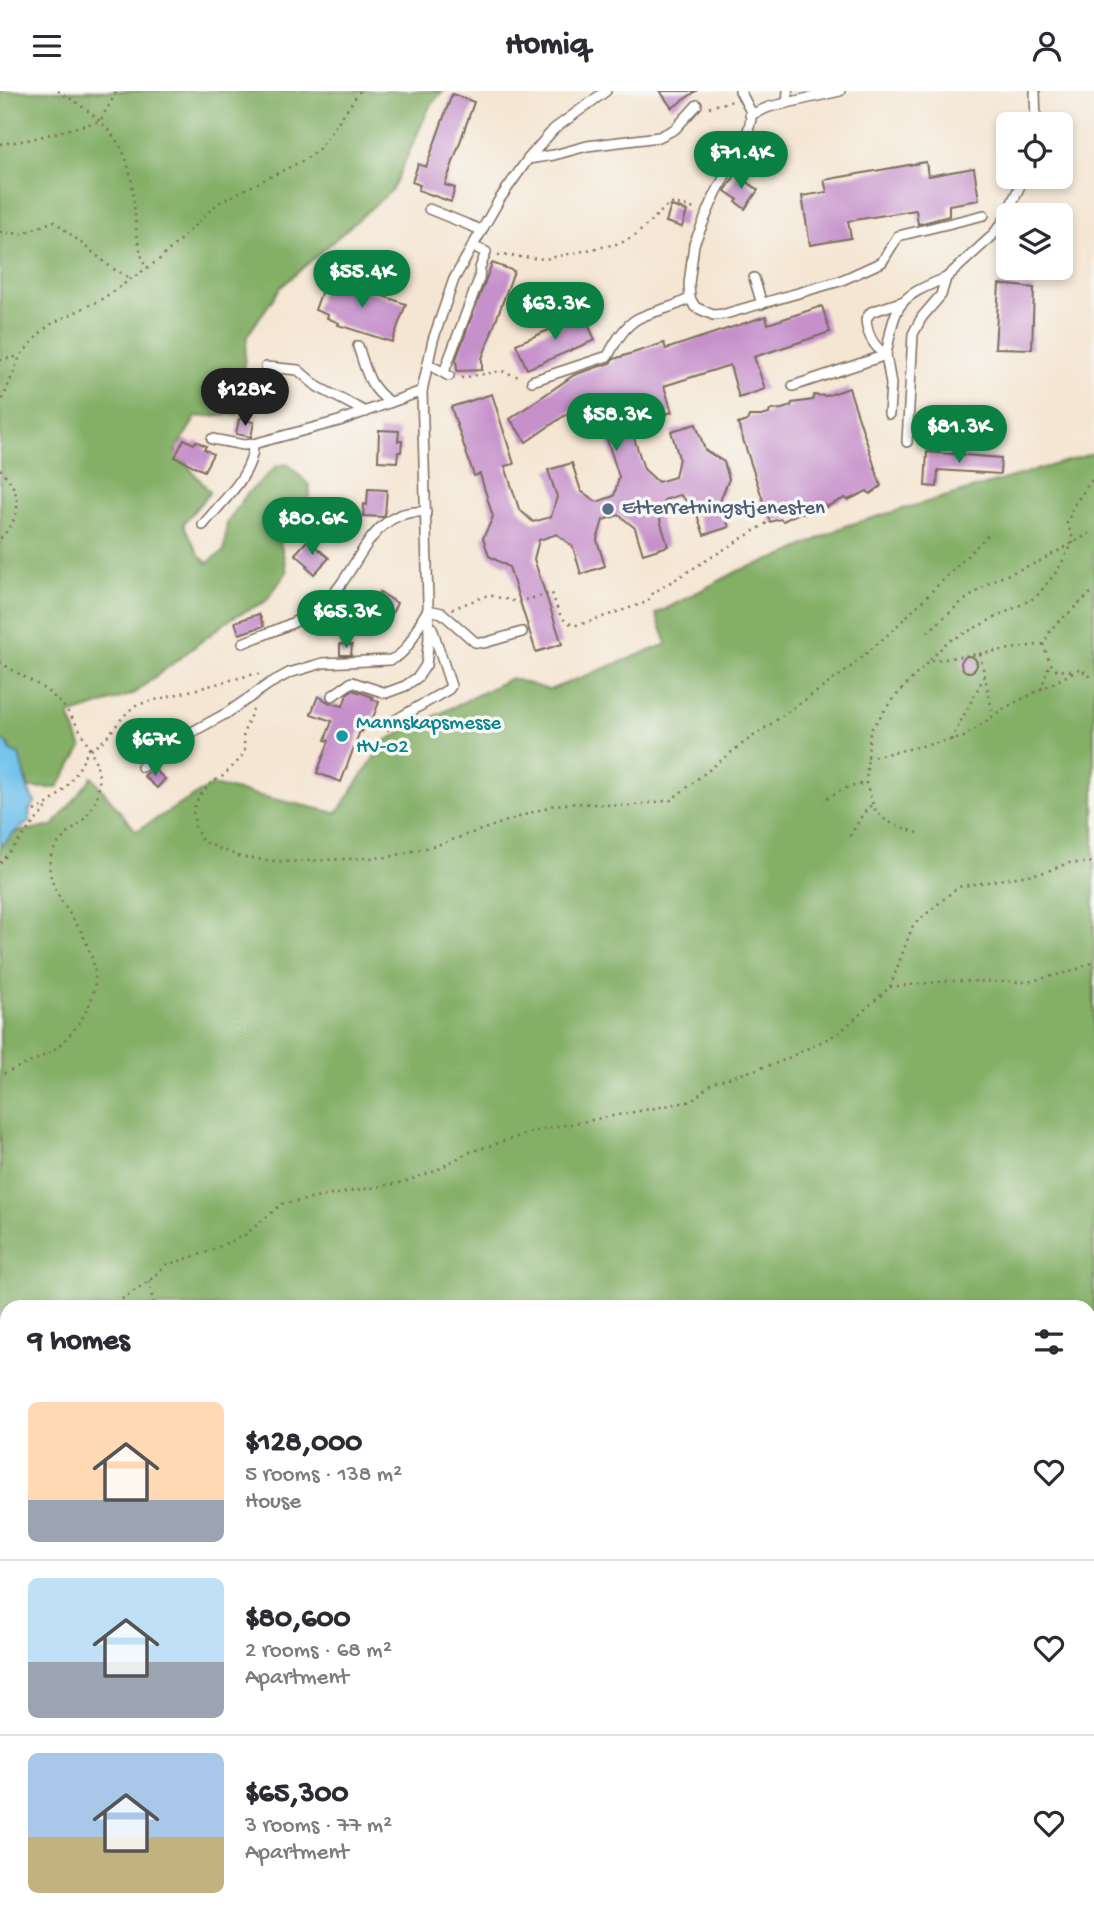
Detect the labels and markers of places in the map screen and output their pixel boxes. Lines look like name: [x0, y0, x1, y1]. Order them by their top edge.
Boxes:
pin: $71.4K: [684, 132, 798, 191]
pin: $55.4K: [305, 251, 419, 310]
pin: $63.3K: [498, 282, 612, 342]
pin: $128K: [196, 369, 294, 428]
pin: $58.3K: [559, 393, 673, 453]
pin: $81.3K: [902, 405, 1016, 465]
pin: $80.6K: [255, 497, 369, 557]
place label: Etterretningstjenesten: [622, 497, 825, 522]
marker: Etterretningstjenesten: [600, 501, 616, 517]
pin: $65.3K: [289, 591, 403, 650]
place label: Mannskapsmesse HV-02: [356, 712, 502, 761]
pin: $67K: [114, 719, 196, 778]
marker: Mannskapsmesse HV-02: [334, 728, 350, 744]

